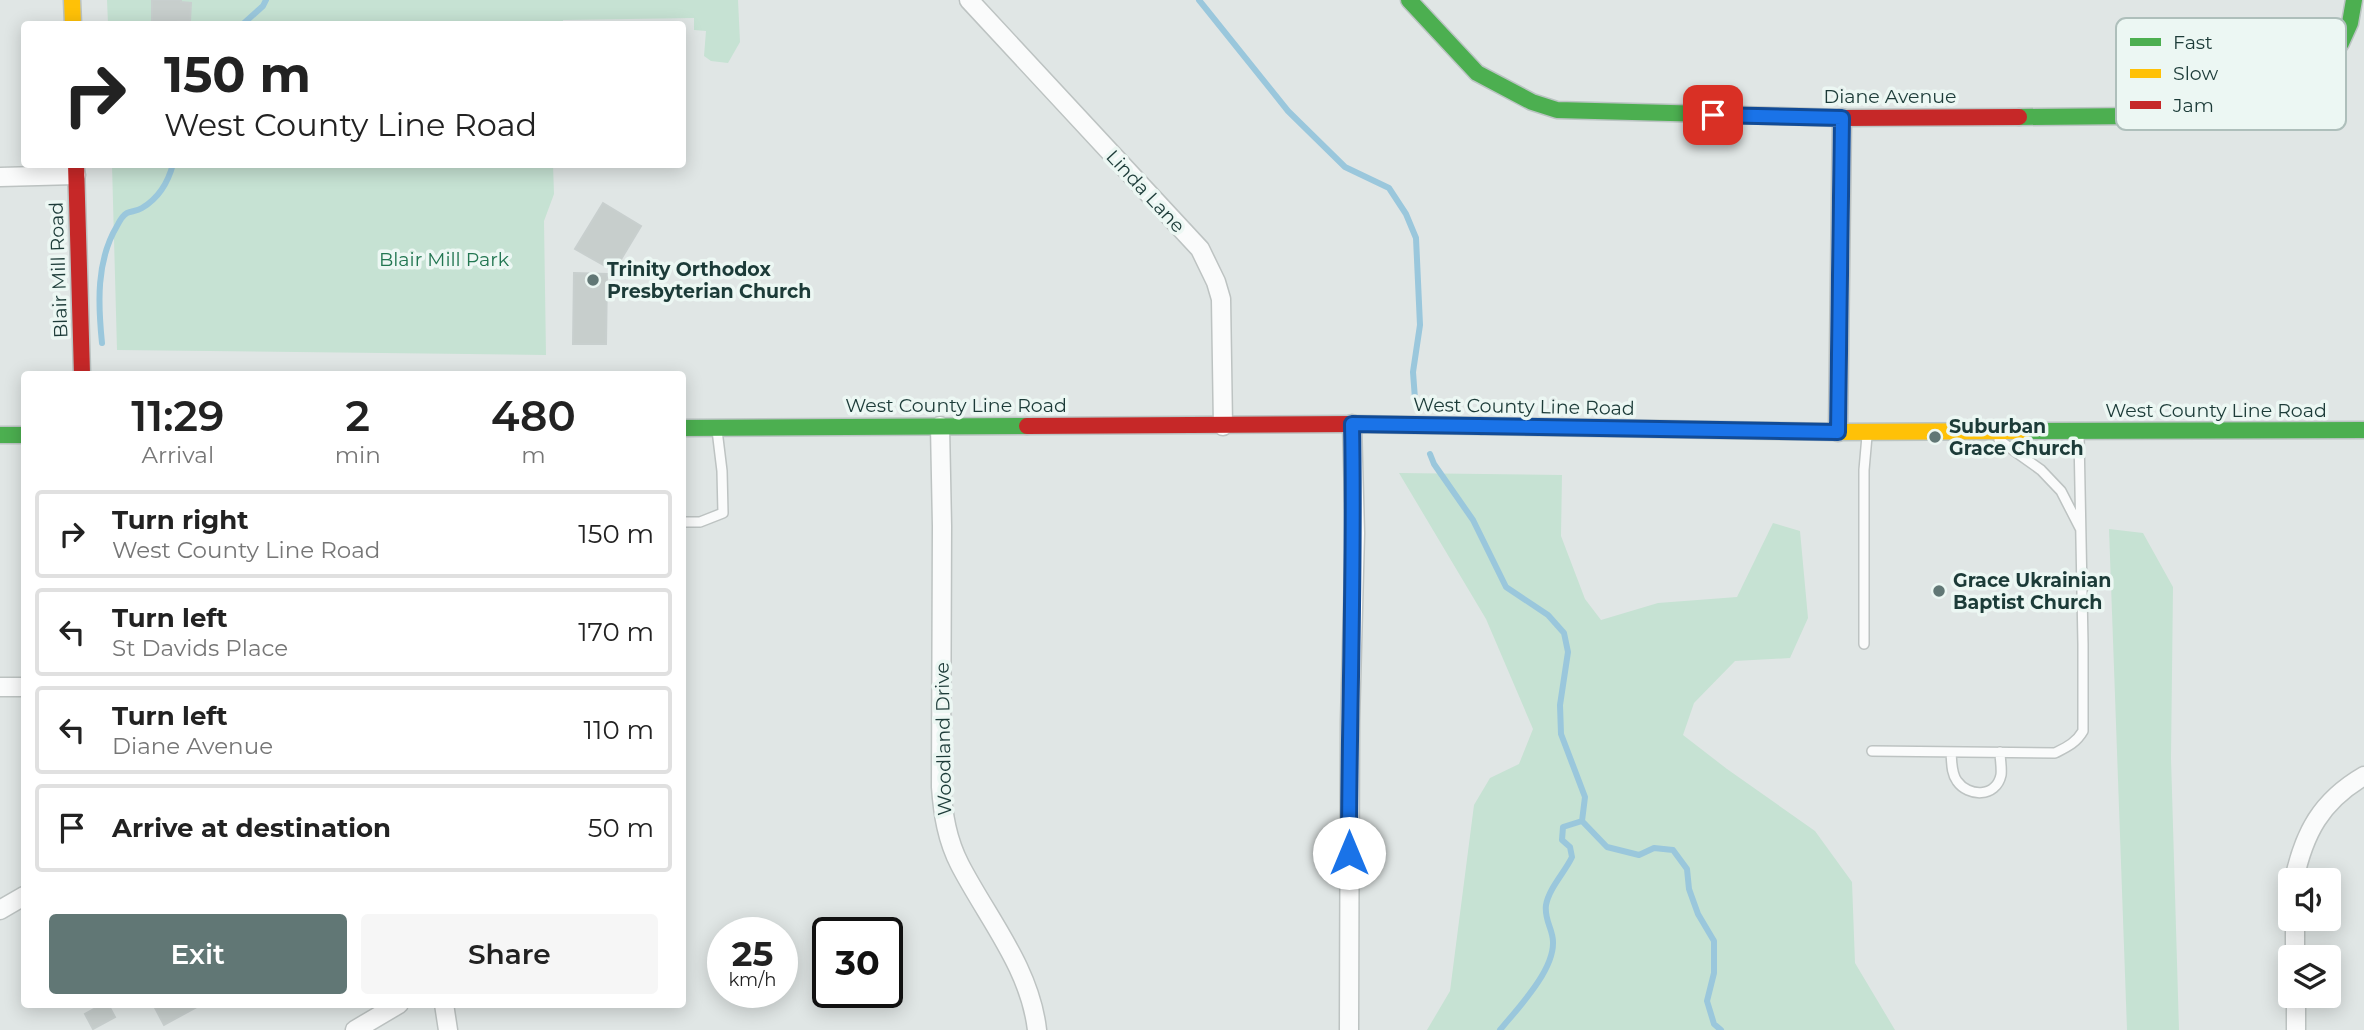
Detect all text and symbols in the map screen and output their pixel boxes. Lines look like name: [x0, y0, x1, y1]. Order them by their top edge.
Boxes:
legend: [2116, 18, 2346, 130]
text: Fast: [2173, 31, 2213, 54]
text: 150 m: [164, 45, 311, 104]
icon: right: [49, 49, 140, 140]
text: Slow: [2173, 62, 2218, 85]
pin: [1683, 85, 1743, 145]
street label: Diane Avenue: [1823, 85, 1957, 108]
text: Jam: [2172, 94, 2214, 117]
icon: arrive: [1694, 96, 1732, 134]
text: West County Line Road: [164, 105, 537, 144]
street label: Linda Lane: [1101, 145, 1190, 238]
street label: Blair Mill Road: [45, 201, 72, 339]
park label: Blair Mill Park: [379, 248, 510, 271]
place label: Trinity Orthodox Presbyterian Church: [607, 258, 811, 303]
marker: Trinity Orthodox Presbyterian Church: [585, 272, 601, 288]
text: 11:29: [131, 390, 224, 442]
text: 2: [345, 390, 370, 442]
text: 480: [491, 390, 576, 442]
street label: West County Line Road: [1413, 393, 1635, 420]
street label: West County Line Road: [845, 394, 1067, 417]
street label: West County Line Road: [2105, 399, 2327, 422]
place label: Suburban Grace Church: [1949, 415, 2084, 460]
marker: Suburban Grace Church: [1927, 429, 1943, 445]
text: Arrival: [142, 441, 214, 469]
text: min: [335, 441, 381, 469]
text: m: [521, 441, 546, 469]
text: Turn right: [112, 504, 248, 536]
icon: right: [53, 515, 91, 553]
text: 150 m: [578, 518, 654, 550]
text: West County Line Road: [112, 536, 380, 564]
place label: Grace Ukrainian Baptist Church: [1953, 569, 2111, 614]
marker: Grace Ukrainian Baptist Church: [1931, 583, 1947, 599]
text: Turn left: [112, 602, 228, 634]
icon: left: [53, 613, 91, 651]
text: 170 m: [578, 616, 654, 648]
text: St Davids Place: [112, 634, 288, 662]
street label: Woodland Drive: [931, 662, 956, 816]
text: Turn left: [112, 700, 228, 732]
icon: left: [53, 711, 91, 749]
text: 110 m: [584, 714, 654, 746]
text: Diane Avenue: [112, 732, 273, 760]
icon: arrive: [53, 809, 91, 847]
text: Arrive at destination: [112, 812, 391, 844]
text: 50 m: [588, 812, 654, 844]
position arrow: [1312, 816, 1386, 890]
map controls: [2278, 868, 2341, 1008]
button: sound: [2278, 868, 2341, 931]
button: Exit: [49, 914, 347, 994]
button: Share: [361, 914, 658, 994]
speed limit sign: 30: [812, 917, 903, 1008]
text: 25: [732, 932, 773, 975]
button: layers: [2278, 945, 2341, 1008]
text: km/h: [728, 969, 777, 991]

